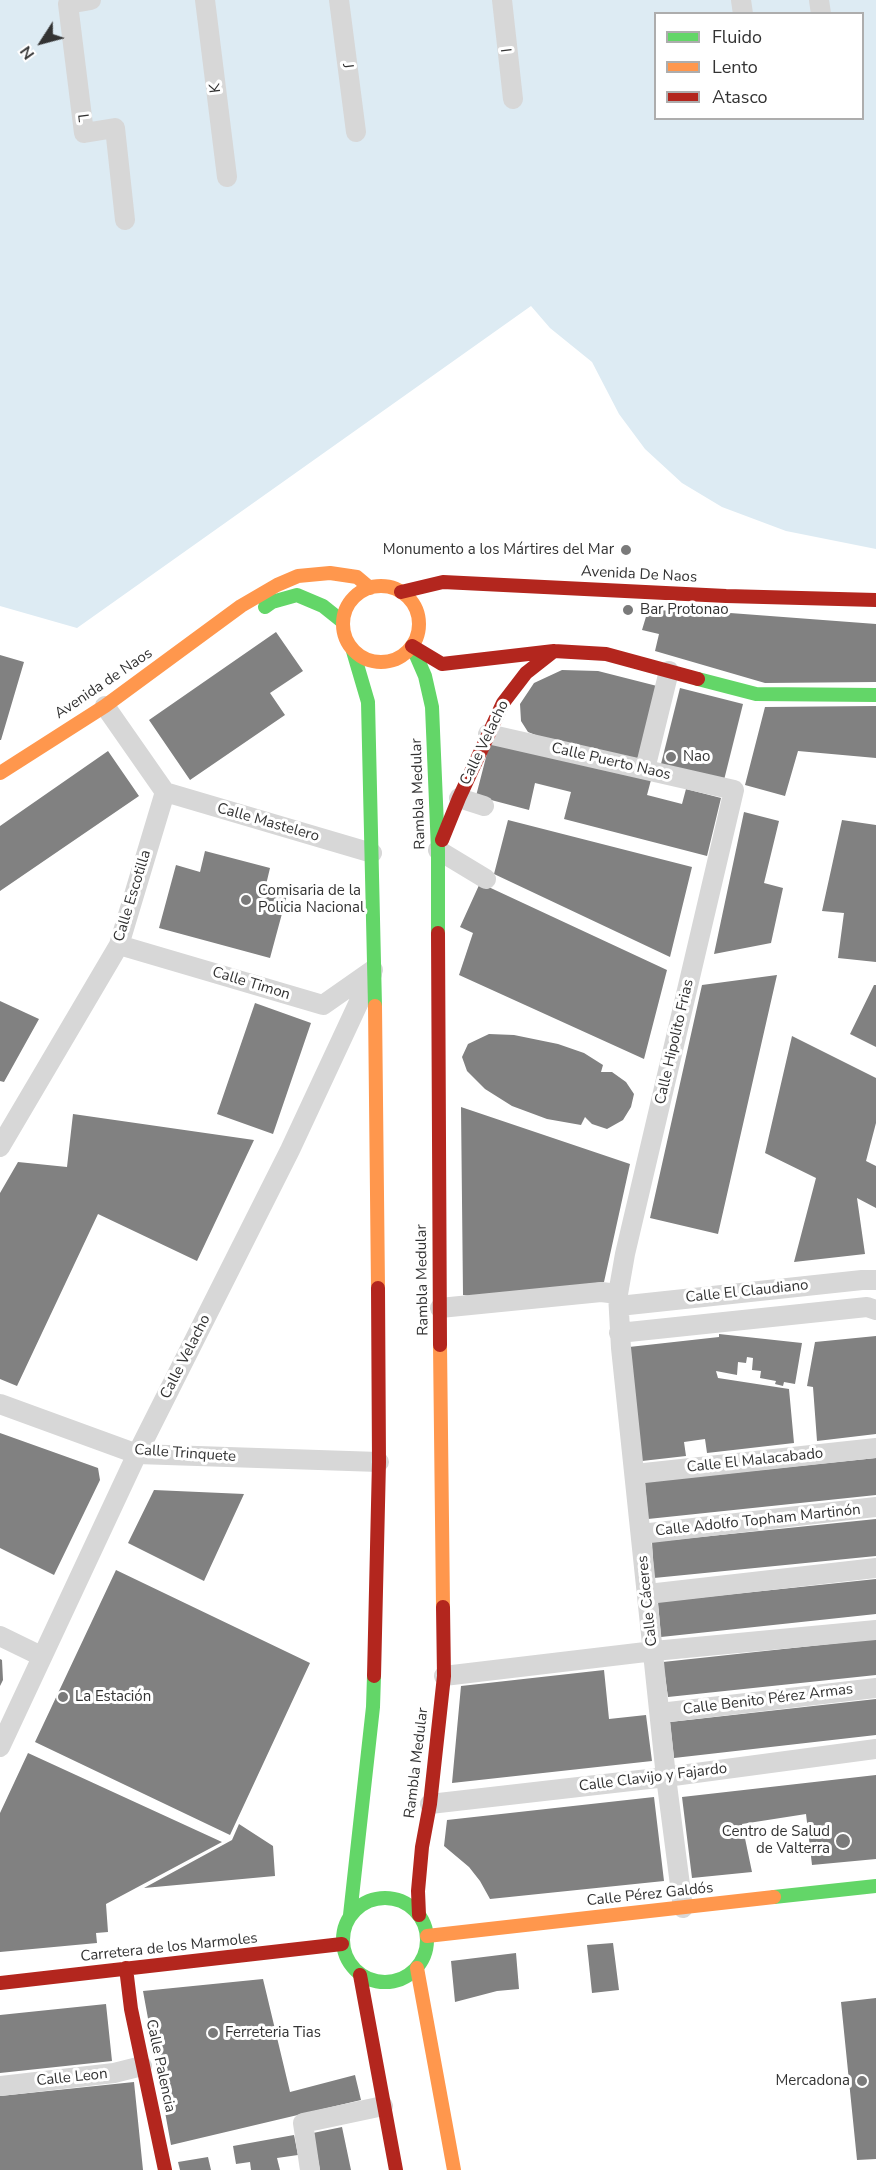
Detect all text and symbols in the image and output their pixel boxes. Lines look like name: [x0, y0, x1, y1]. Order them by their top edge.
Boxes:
north arrow: [12, 12, 72, 72]
legend: [654, 12, 864, 120]
text: Fluido: [712, 25, 762, 49]
text: N: [15, 41, 40, 64]
street label: I: [499, 47, 517, 53]
text: Lento: [712, 55, 758, 79]
street label: J: [338, 62, 356, 70]
street label: K: [206, 82, 226, 94]
text: Atasco: [712, 85, 768, 109]
street label: L: [73, 113, 91, 123]
place label: Monumento a los Mártires del Mar: [383, 541, 614, 559]
marker: Monumento a los Mártires del Mar: [619, 543, 633, 557]
street label: Avenida De Naos: [580, 563, 698, 587]
place label: Bar Protonao: [640, 601, 729, 619]
marker: Bar Protonao: [621, 603, 635, 617]
street label: Avenida de Naos: [52, 645, 156, 723]
street label: Calle Velacho: [457, 698, 513, 788]
street label: Rambla Medular: [408, 738, 430, 850]
street label: Calle Puerto Naos: [550, 740, 672, 784]
place label: Nao: [683, 748, 710, 766]
marker: Nao: [664, 750, 678, 764]
street label: Calle Mastelero: [215, 800, 321, 846]
street label: Calle Escotilla: [111, 848, 155, 944]
place label: Comisaria de la Policia Nacional: [258, 882, 364, 917]
marker: Comisaria de la Policia Nacional: [239, 893, 253, 907]
street label: Calle Timon: [210, 964, 292, 1004]
street label: Calle Hipolito Frias: [652, 978, 698, 1106]
street label: Rambla Medular: [413, 1224, 433, 1336]
street label: Calle El Claudiano: [685, 1277, 809, 1307]
street label: Calle Velacho: [157, 1312, 215, 1402]
street label: Calle Trinquete: [134, 1441, 236, 1467]
street label: Calle El Malacabado: [686, 1445, 824, 1477]
street label: Calle Adolfo Topham Martinón: [654, 1501, 862, 1541]
street label: Calle Cáceres: [634, 1555, 662, 1647]
street label: Calle Benito Pérez Armas: [682, 1681, 854, 1719]
place label: La Estación: [75, 1688, 151, 1706]
marker: La Estación: [56, 1690, 70, 1704]
street label: Rambla Medular: [401, 1707, 433, 1819]
street label: Calle Clavijo y Fajardo: [578, 1760, 728, 1796]
place label: Centro de Salud de Valterra: [722, 1823, 830, 1858]
marker: Centro de Salud de Valterra: [834, 1832, 852, 1850]
street label: Calle Pérez Galdós: [586, 1879, 714, 1911]
street label: Carretera de los Marmoles: [80, 1930, 258, 1966]
street label: Calle Palencia: [141, 2018, 179, 2114]
place label: Ferreteria Tias: [225, 2024, 321, 2042]
marker: Ferreteria Tias: [206, 2026, 220, 2040]
street label: Calle Leon: [36, 2065, 108, 2091]
place label: Mercadona: [776, 2072, 850, 2090]
marker: Mercadona: [855, 2074, 869, 2088]

